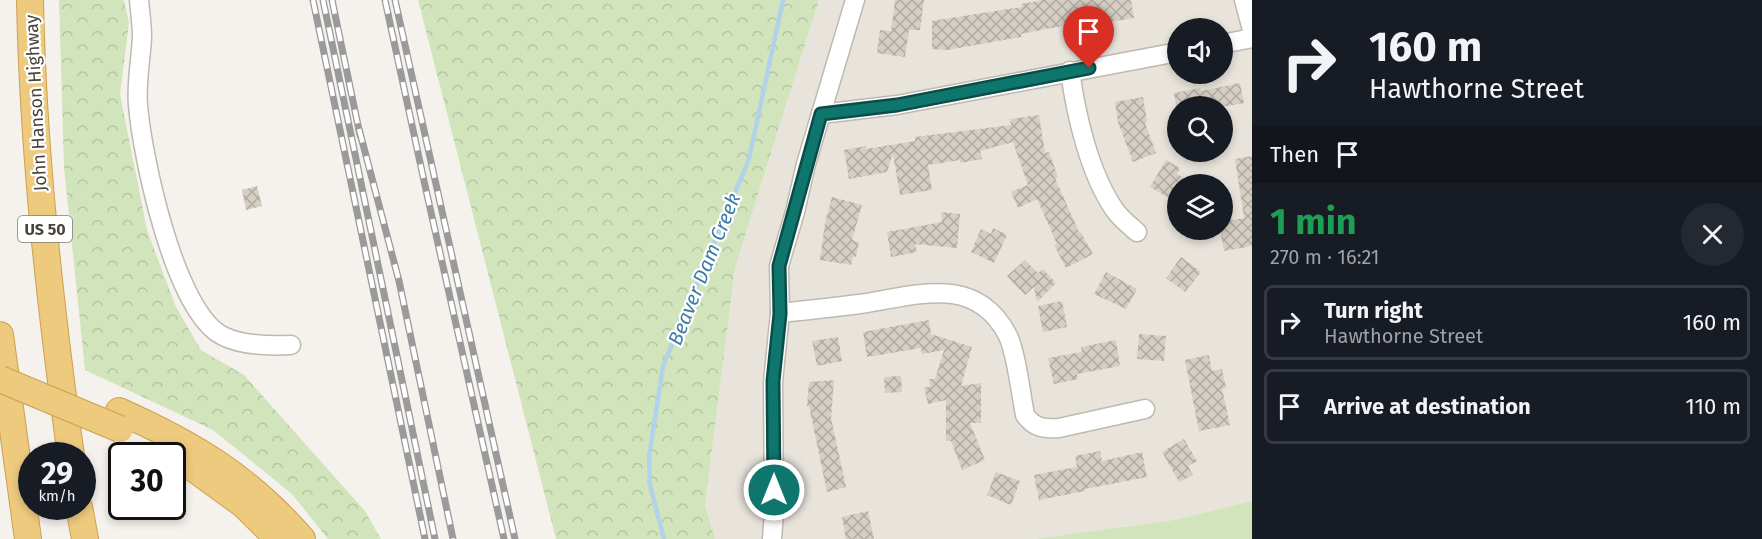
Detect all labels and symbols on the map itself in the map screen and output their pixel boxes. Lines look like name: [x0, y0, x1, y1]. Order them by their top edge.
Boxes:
pin: [1063, 6, 1114, 68]
street label: John Hanson Highway: [20, 14, 52, 192]
water label: Beaver Dam Creek: [663, 189, 745, 349]
road number: US 50: [18, 216, 72, 242]
speed limit sign: 30: [108, 442, 186, 520]
position arrow: [742, 458, 806, 522]

